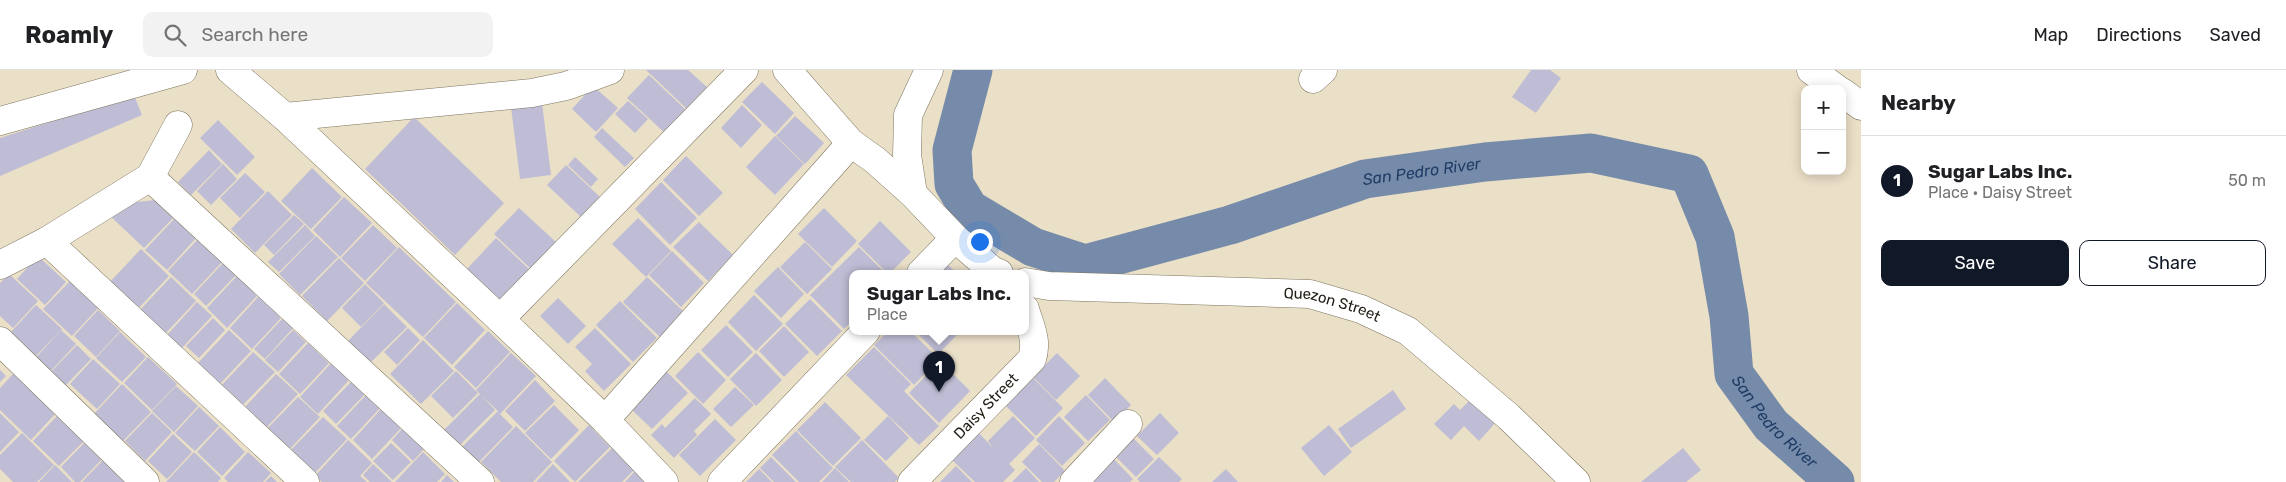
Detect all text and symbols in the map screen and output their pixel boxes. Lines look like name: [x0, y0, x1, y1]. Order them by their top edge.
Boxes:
search box: [143, 12, 493, 57]
text: Roamly: [25, 21, 113, 49]
icon: search: [161, 21, 189, 49]
text: Search here: [201, 23, 308, 46]
text: Map: [2033, 24, 2068, 46]
text: Directions: [2096, 24, 2182, 46]
text: Saved: [2210, 24, 2261, 46]
map controls: [1801, 85, 1846, 175]
button: +: [1801, 85, 1846, 130]
text: Nearby: [1881, 90, 1956, 115]
button: −: [1801, 130, 1846, 175]
water label: San Pedro River: [1361, 153, 1483, 189]
text: Sugar Labs Inc.: [1928, 160, 2072, 183]
text: 1: [1893, 171, 1901, 190]
text: 50 m: [2228, 171, 2266, 190]
text: Place · Daisy Street: [1928, 183, 2072, 202]
your location: [967, 229, 993, 255]
button: Save: [1881, 240, 2069, 286]
button: Share: [2079, 240, 2266, 286]
popup: [849, 270, 1029, 335]
text: Sugar Labs Inc.: [867, 282, 1011, 305]
street label: Quezon Street: [1283, 284, 1383, 326]
text: Place: [867, 305, 908, 324]
pin: 1: [923, 351, 955, 392]
street label: Daisy Street: [950, 369, 1022, 443]
water label: San Pedro River: [1728, 371, 1822, 472]

